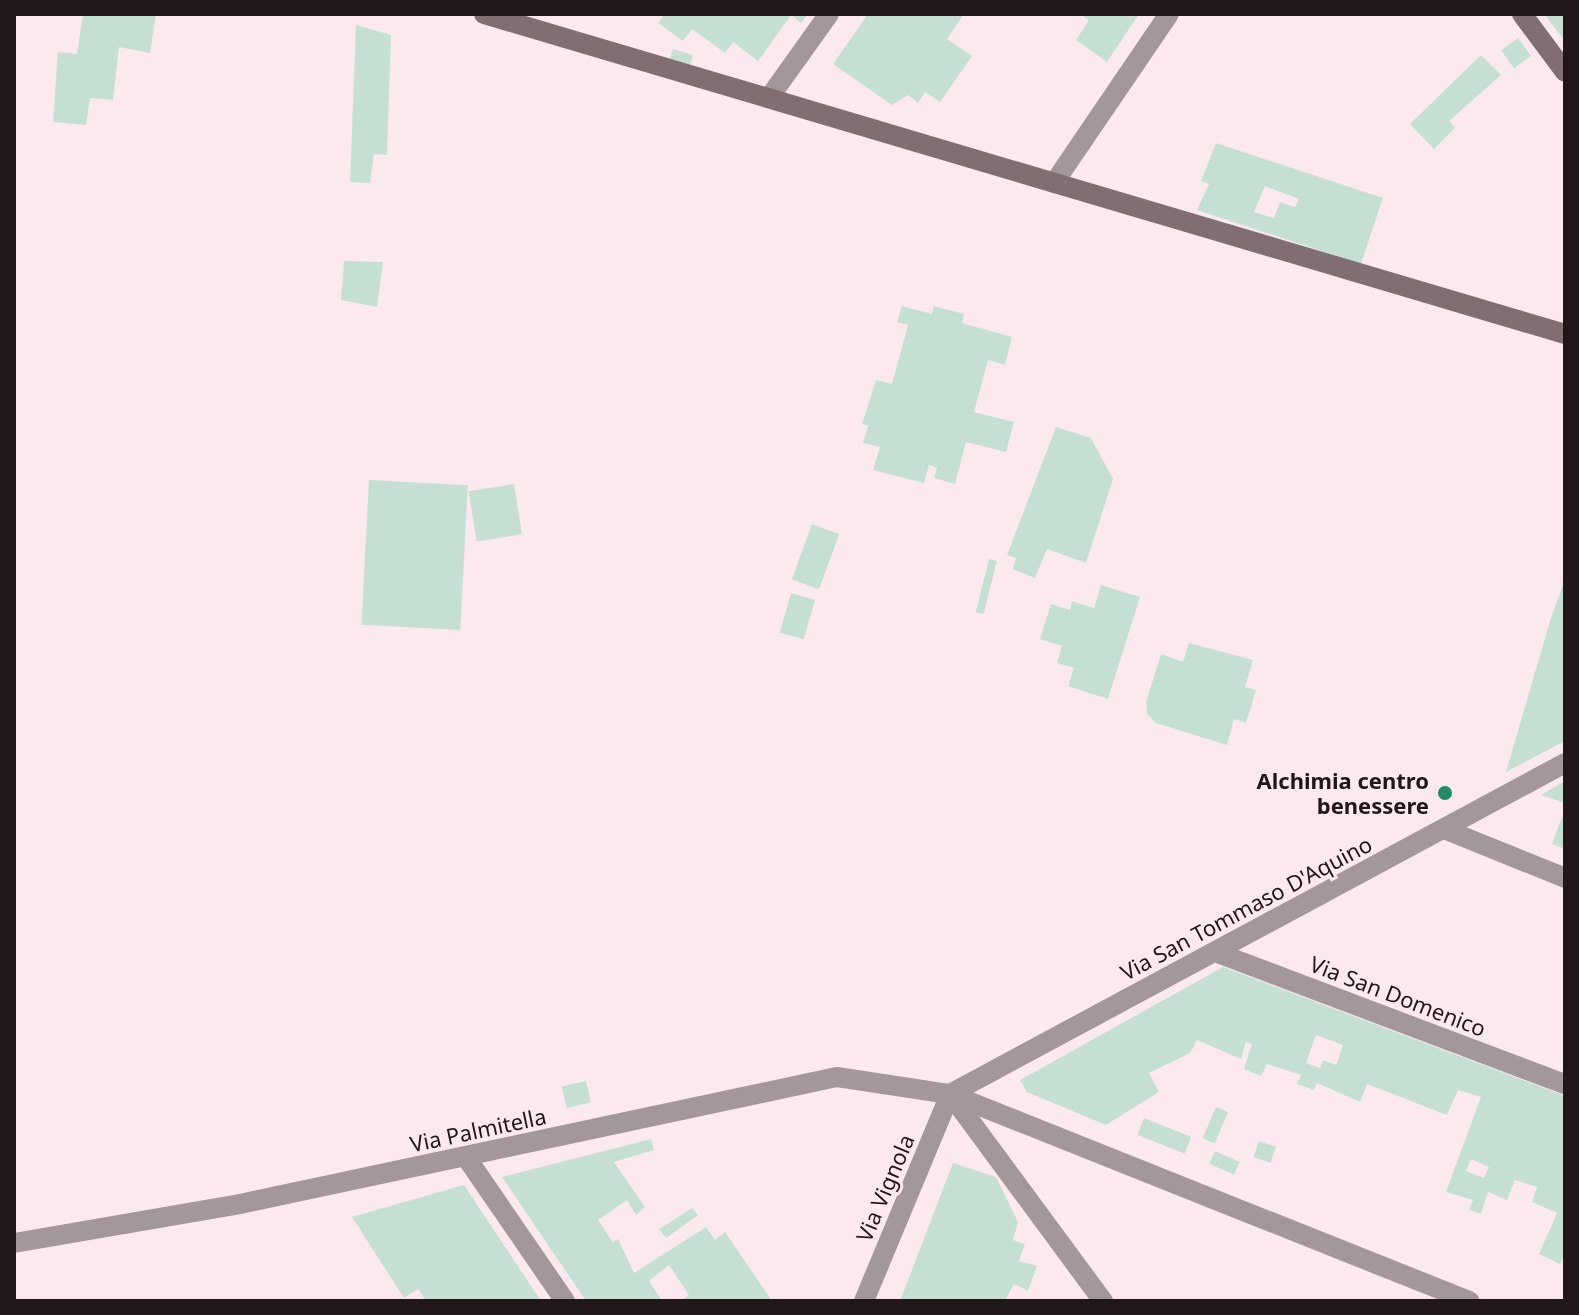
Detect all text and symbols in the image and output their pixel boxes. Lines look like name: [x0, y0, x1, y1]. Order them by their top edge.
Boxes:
place label: Alchimia centro benessere: [1257, 767, 1429, 818]
marker: Alchimia centro benessere: [1436, 784, 1454, 802]
street label: Via San Tommaso D'Aquino: [1116, 830, 1376, 986]
street label: Via San Domenico: [1306, 950, 1490, 1042]
street label: Via Palmitella: [407, 1103, 549, 1157]
street label: Via Vignola: [851, 1130, 919, 1246]

